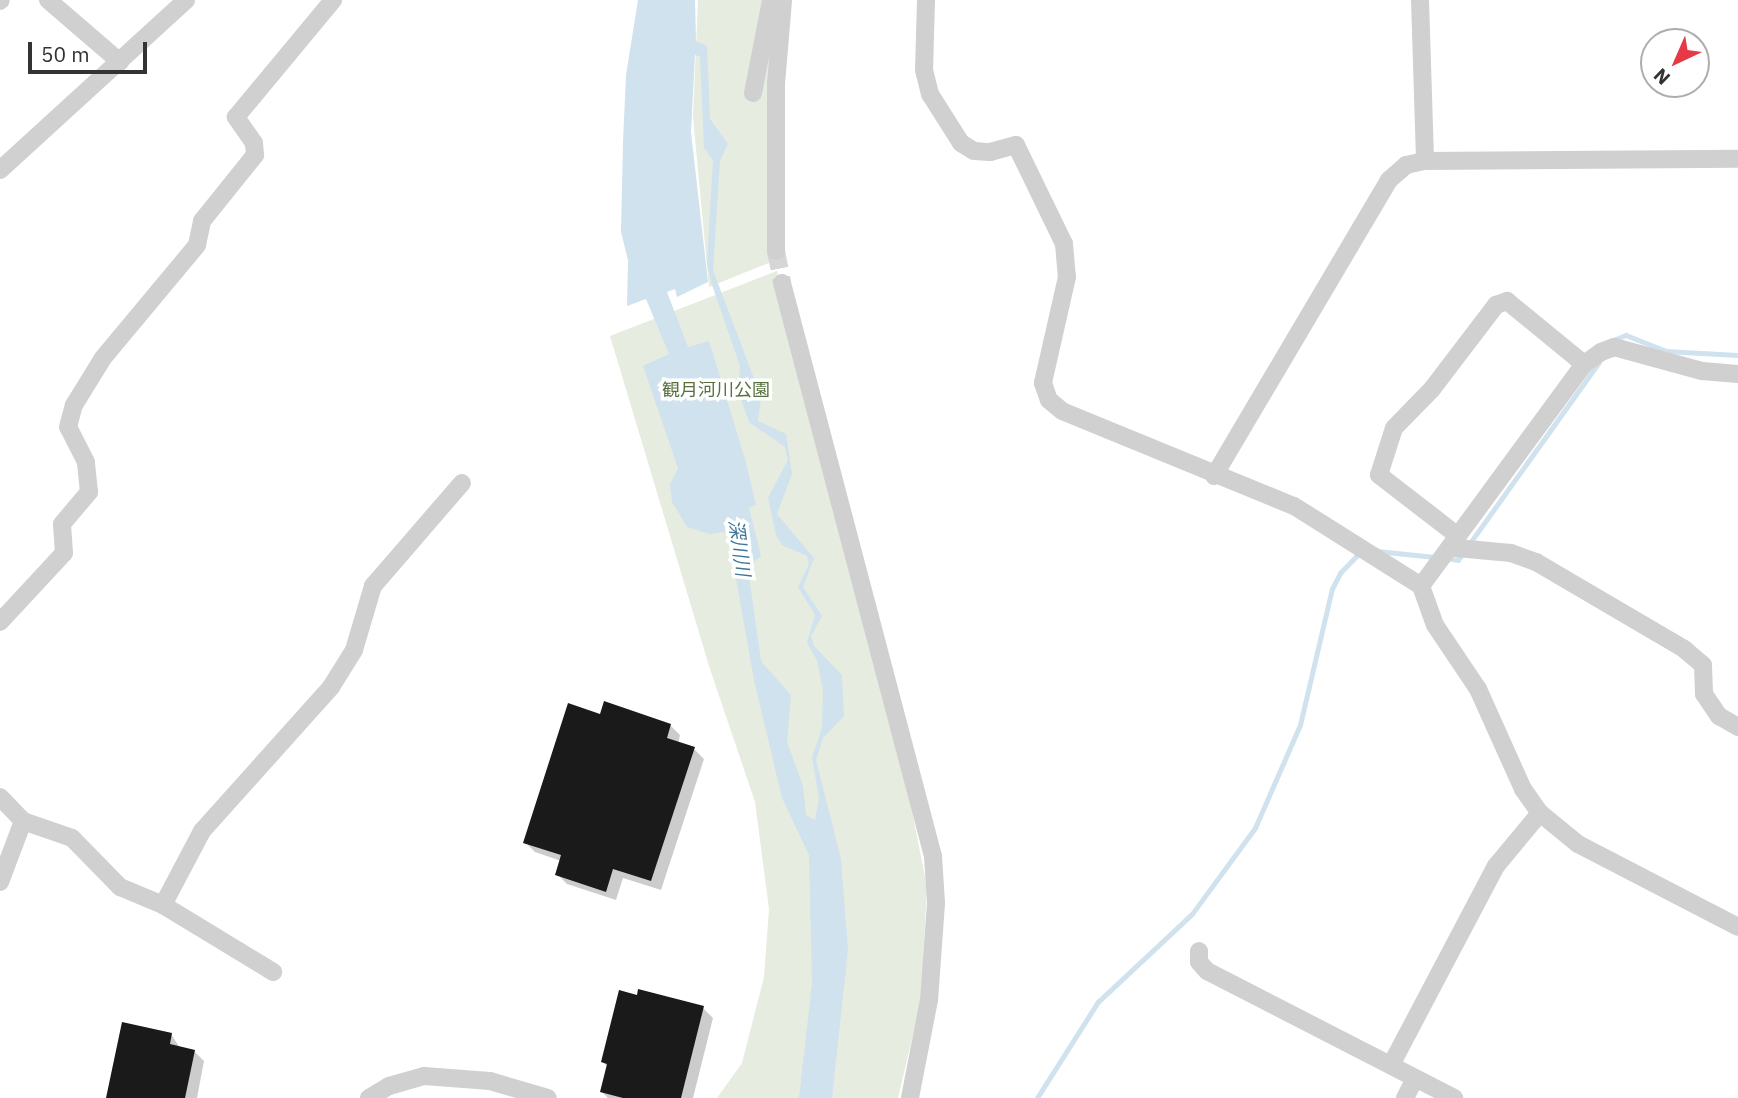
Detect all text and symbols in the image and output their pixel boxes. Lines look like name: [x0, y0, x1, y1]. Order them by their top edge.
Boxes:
scale bar: [32, 28, 150, 72]
north arrow: [1640, 28, 1710, 98]
text: 50 m: [41, 40, 90, 68]
text: N: [1649, 63, 1675, 90]
park label: 観月河川公園: [662, 379, 770, 401]
water label: 深川川: [724, 518, 754, 578]

